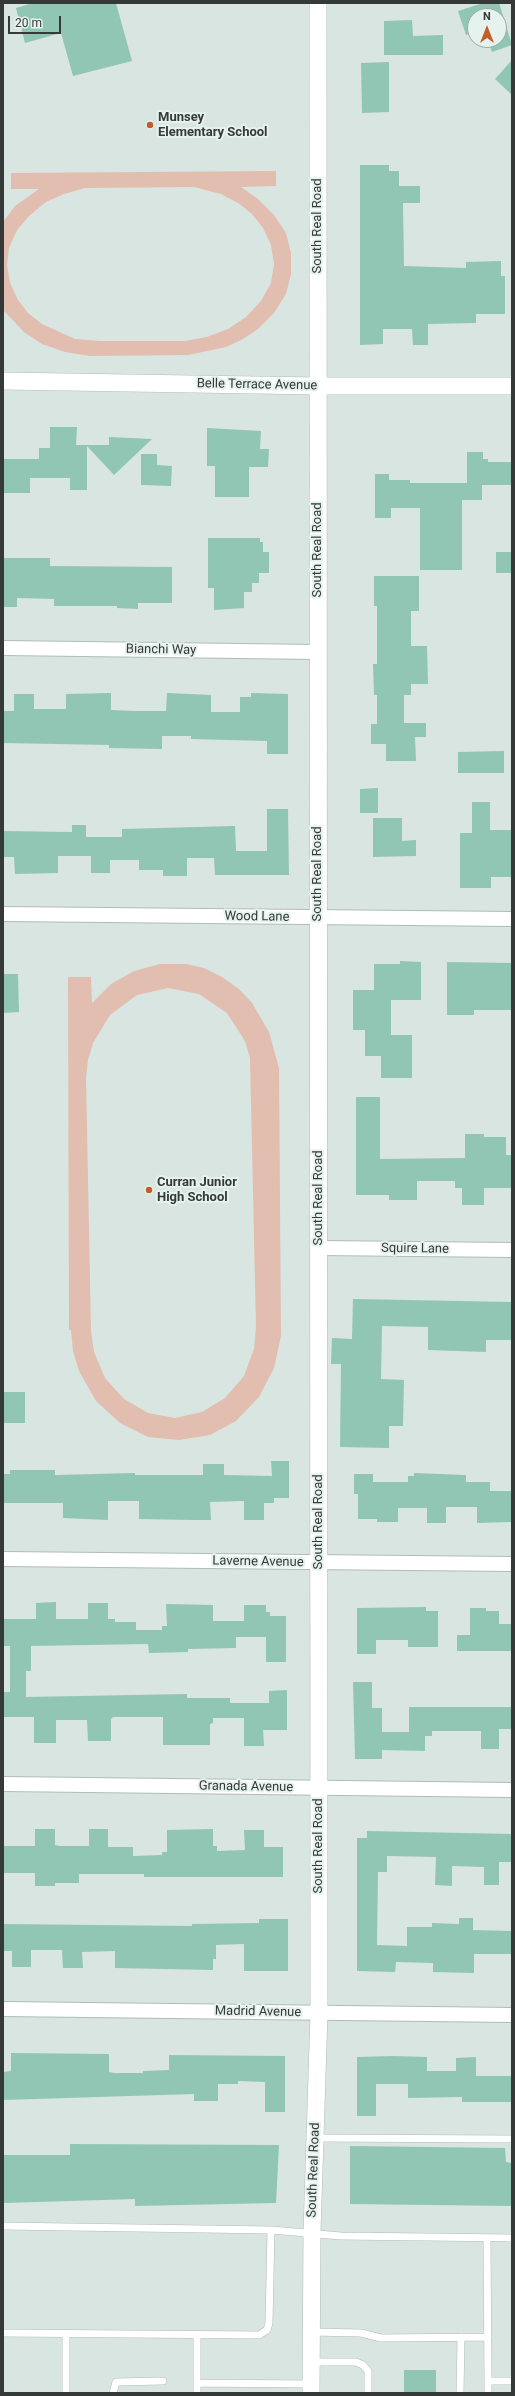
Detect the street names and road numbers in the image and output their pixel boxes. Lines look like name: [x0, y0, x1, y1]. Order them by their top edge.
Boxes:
street label: South Real Road: [310, 178, 326, 274]
street label: Belle Terrace Avenue: [197, 376, 317, 394]
street label: South Real Road: [310, 502, 326, 598]
street label: Bianchi Way: [126, 642, 196, 658]
street label: South Real Road: [310, 826, 326, 922]
street label: Wood Lane: [224, 909, 290, 925]
street label: South Real Road: [311, 1150, 327, 1246]
street label: Squire Lane: [381, 1241, 449, 1257]
street label: South Real Road: [311, 1474, 327, 1570]
street label: Laverne Avenue: [212, 1553, 304, 1571]
street label: Granada Avenue: [199, 1778, 293, 1796]
street label: South Real Road: [311, 1798, 327, 1894]
street label: Madrid Avenue: [215, 2003, 301, 2021]
street label: South Real Road: [305, 2122, 323, 2218]

